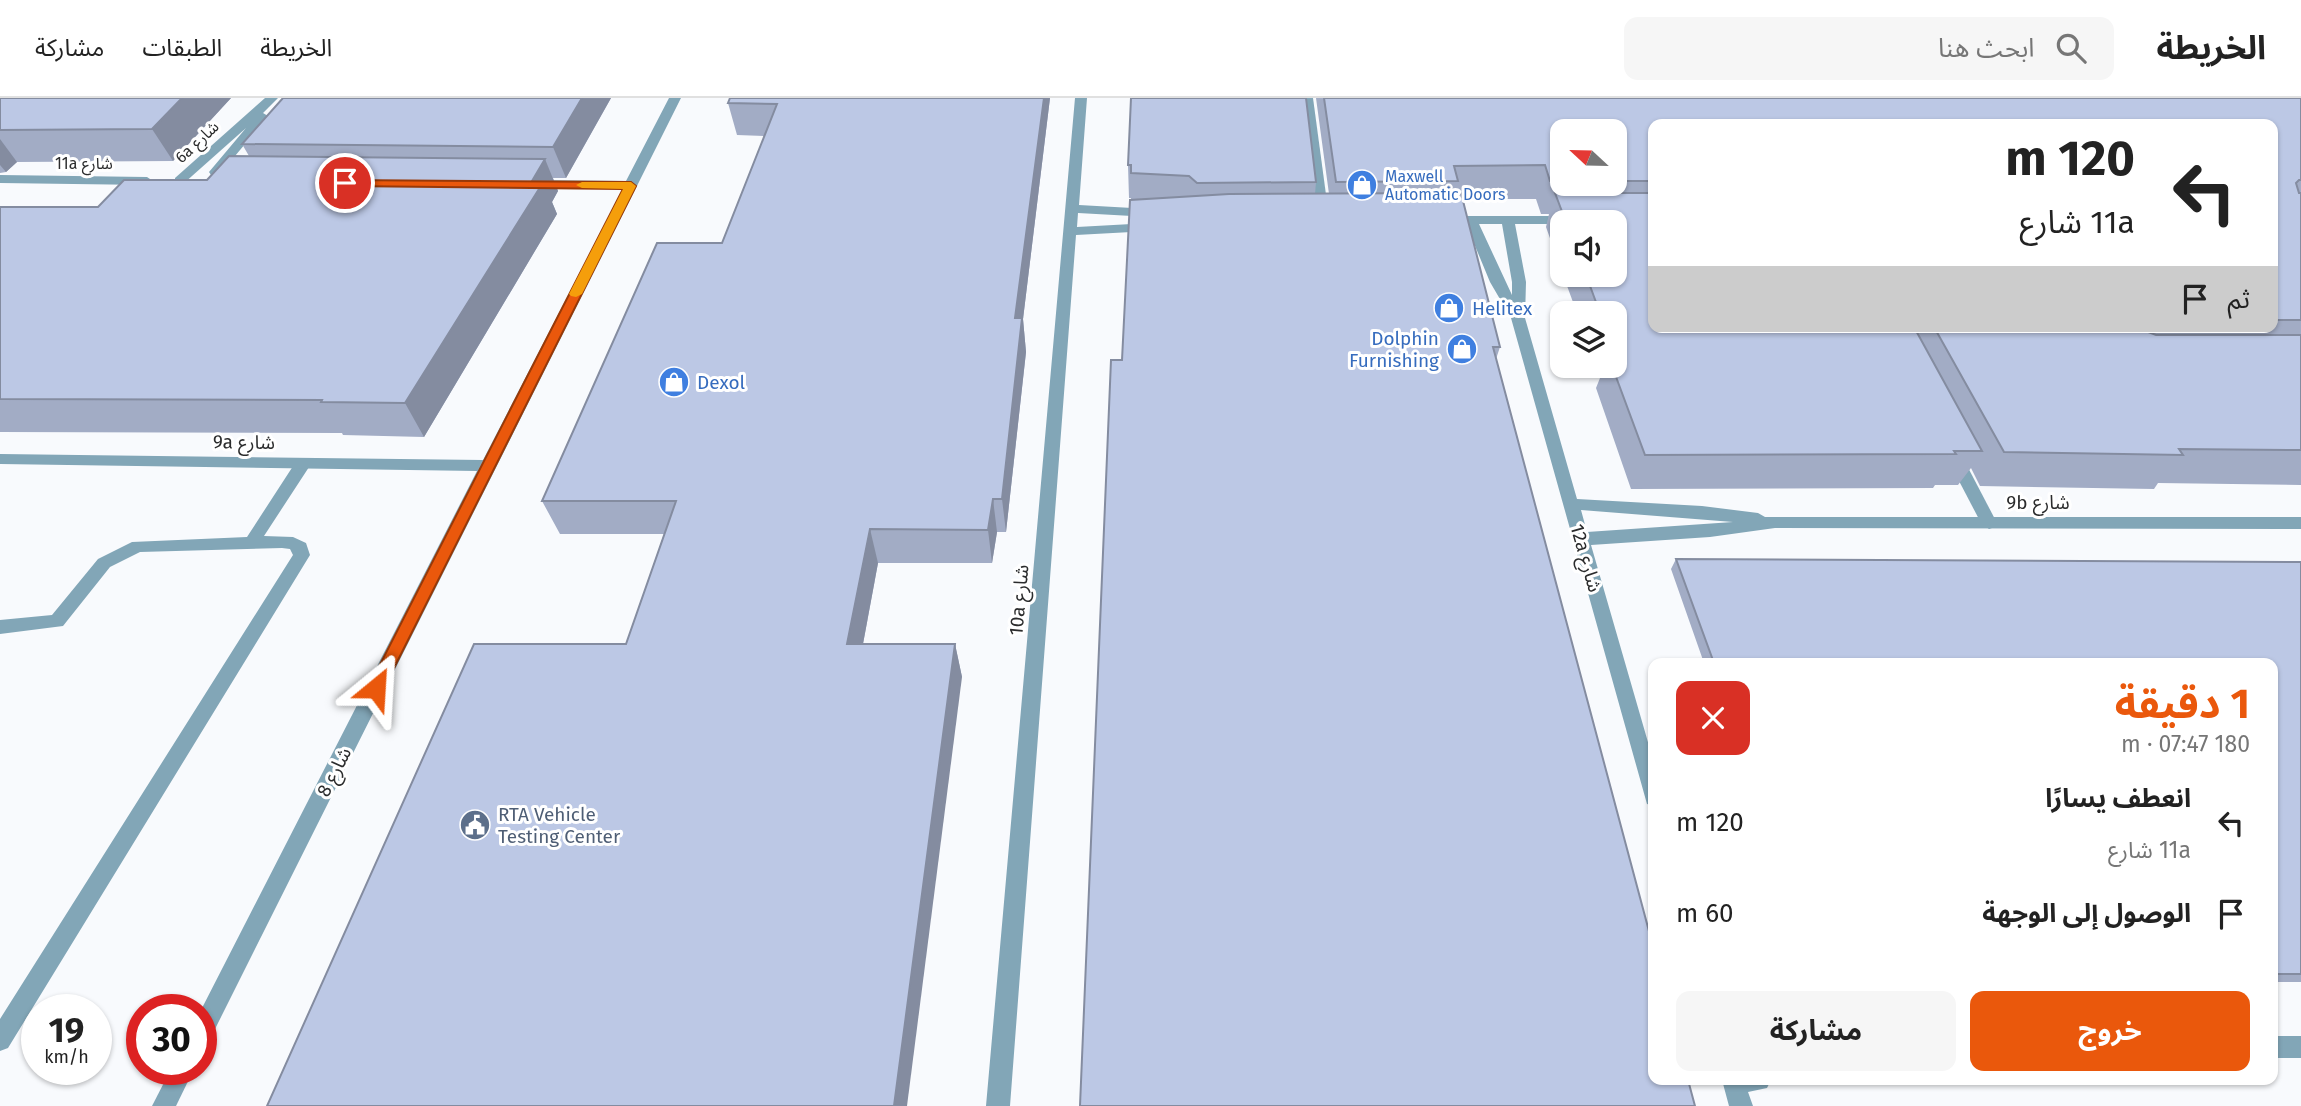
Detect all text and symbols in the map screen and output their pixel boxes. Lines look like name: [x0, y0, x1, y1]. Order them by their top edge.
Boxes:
search box: [1624, 17, 2114, 80]
text: الخريطة: [2156, 28, 2266, 68]
icon: search: [2052, 29, 2090, 67]
text: ابحث هنا: [1938, 33, 2034, 64]
text: مشاركة: [35, 34, 104, 62]
text: الطبقات: [142, 34, 222, 62]
text: الخريطة: [260, 34, 332, 62]
street label: 6a شارع: [171, 117, 225, 169]
north arrow: [1550, 119, 1628, 196]
map controls: [1550, 119, 1627, 378]
text: 120 m: [2005, 129, 2135, 188]
icon: left: [2159, 147, 2250, 238]
pin: [315, 153, 375, 213]
street label: 11a شارع: [55, 154, 113, 176]
icon: arrive: [326, 164, 364, 202]
place label: Maxwell Automatic Doors: [1385, 167, 1505, 204]
shop icon: Maxwell Automatic Doors: [1345, 168, 1379, 202]
text: 11a شارع: [2019, 203, 2135, 241]
button: sound: [1550, 210, 1627, 287]
icon: arrive: [2176, 280, 2214, 318]
text: ثم: [2228, 284, 2250, 315]
shop icon: Helitex: [1432, 291, 1466, 325]
place label: Helitex: [1472, 297, 1533, 320]
button: layers: [1550, 301, 1627, 378]
place label: Dolphin Furnishing: [1349, 327, 1439, 372]
shop icon: Dolphin Furnishing: [1445, 332, 1479, 366]
shop icon: Dexol: [657, 365, 691, 399]
place label: Dexol: [697, 371, 746, 394]
street label: 9a شارع: [213, 430, 275, 456]
street label: 9b شارع: [2006, 491, 2070, 516]
street label: 12a شارع: [1563, 521, 1607, 595]
street label: 10a شارع: [1004, 564, 1036, 637]
position arrow: [339, 651, 413, 725]
text: 1 دقيقة: [2115, 679, 2250, 729]
button: close: [1676, 681, 1750, 755]
text: 180 m · 07:47: [2121, 730, 2250, 758]
street label: شارع 8: [312, 743, 358, 802]
text: انعطف يسارًا: [2045, 783, 2191, 814]
place label: RTA Vehicle Testing Center: [498, 803, 621, 848]
icon: left: [2212, 804, 2250, 842]
text: 120 m: [1676, 807, 1744, 838]
public building icon: RTA Vehicle Testing Center: [458, 808, 492, 842]
text: 11a شارع: [2108, 836, 2191, 864]
icon: arrive: [2212, 895, 2250, 933]
text: 60 m: [1676, 898, 1734, 929]
text: الوصول إلى الوجهة: [1982, 898, 2191, 929]
button: مشاركة: [1676, 991, 1956, 1071]
button: خروج: [1970, 991, 2250, 1071]
speed limit sign: 30: [126, 994, 217, 1085]
text: 19: [49, 1009, 84, 1051]
text: km/h: [44, 1046, 89, 1068]

